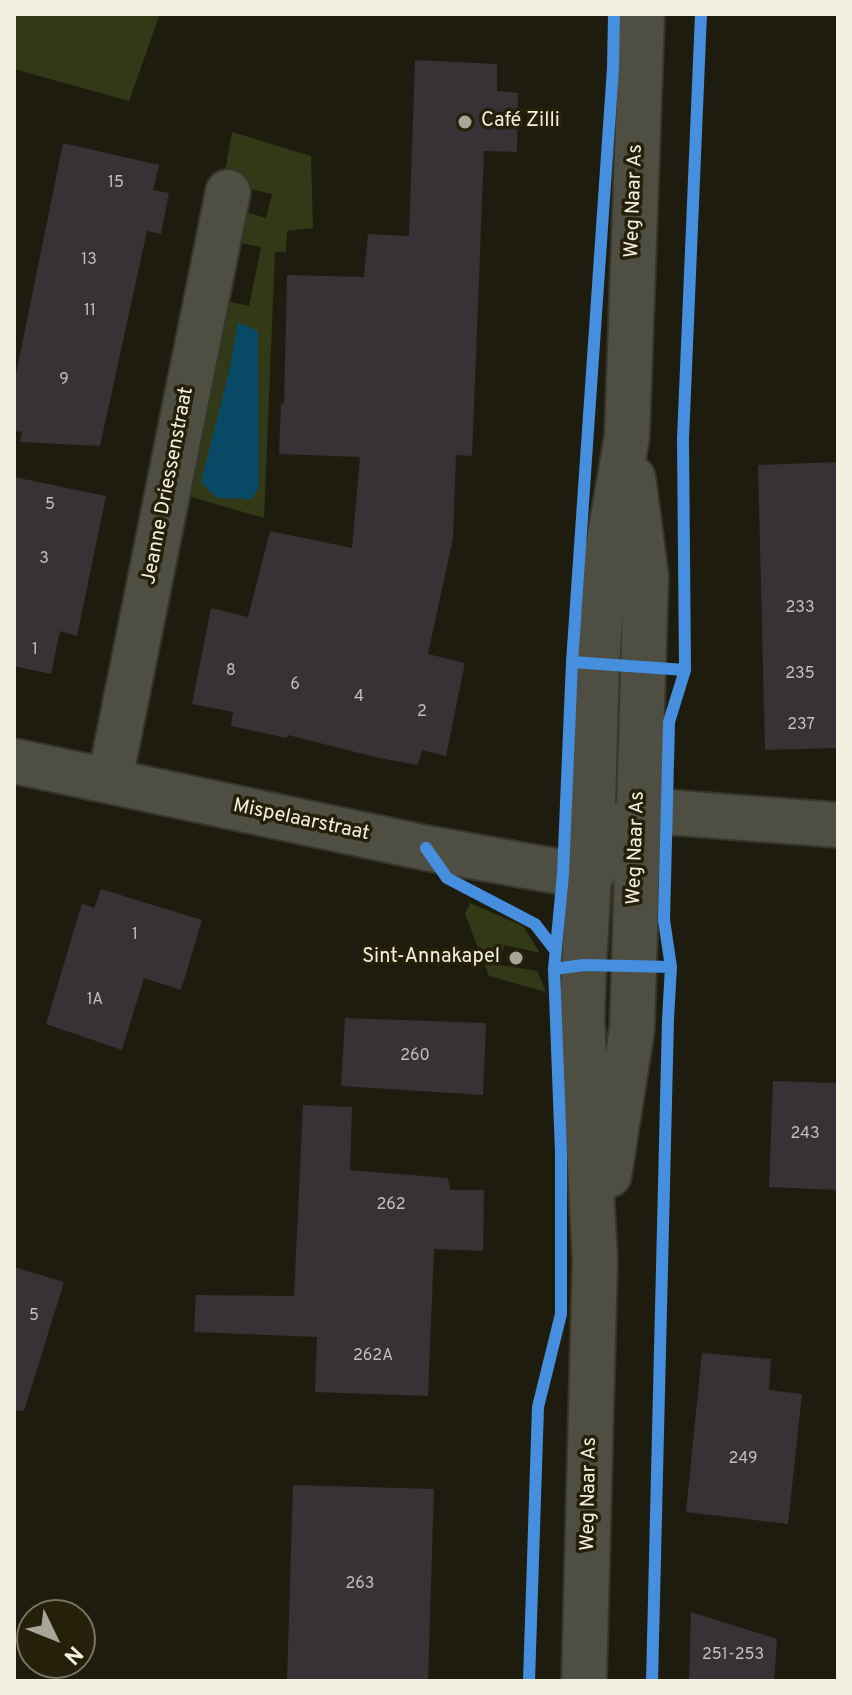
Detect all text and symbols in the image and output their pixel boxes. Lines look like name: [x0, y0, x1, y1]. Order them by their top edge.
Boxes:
place label: Café Zilli: [481, 110, 560, 134]
marker: Café Zilli: [456, 113, 474, 131]
street label: Weg Naar As: [621, 144, 649, 258]
house number: 15: [108, 174, 124, 194]
house number: 13: [81, 251, 97, 271]
house number: 11: [84, 302, 96, 322]
house number: 9: [59, 371, 69, 391]
street label: Jeanne Driessenstraat: [138, 385, 200, 587]
house number: 5: [45, 496, 55, 516]
house number: 3: [39, 550, 49, 570]
house number: 233: [785, 599, 815, 619]
house number: 1: [32, 641, 38, 661]
house number: 8: [226, 662, 236, 682]
house number: 235: [785, 665, 815, 685]
house number: 6: [290, 676, 300, 696]
house number: 4: [354, 688, 364, 708]
house number: 2: [417, 703, 427, 723]
house number: 237: [787, 716, 815, 736]
street label: Weg Naar As: [623, 791, 651, 905]
street label: Mispelaarstraat: [231, 795, 371, 847]
house number: 1: [132, 926, 138, 946]
place label: Sint-Annakapel: [362, 946, 500, 970]
marker: Sint-Annakapel: [507, 949, 525, 967]
house number: 1A: [87, 991, 103, 1011]
house number: 260: [400, 1047, 430, 1067]
house number: 243: [790, 1125, 820, 1145]
house number: 262: [376, 1196, 406, 1216]
house number: 5: [29, 1307, 39, 1327]
house number: 262A: [353, 1347, 393, 1367]
street label: Weg Naar As: [577, 1437, 603, 1551]
house number: 249: [729, 1450, 757, 1470]
house number: 263: [346, 1575, 374, 1595]
north arrow: [16, 1599, 96, 1679]
text: N: [57, 1639, 88, 1669]
house number: 251-253: [702, 1646, 764, 1666]

